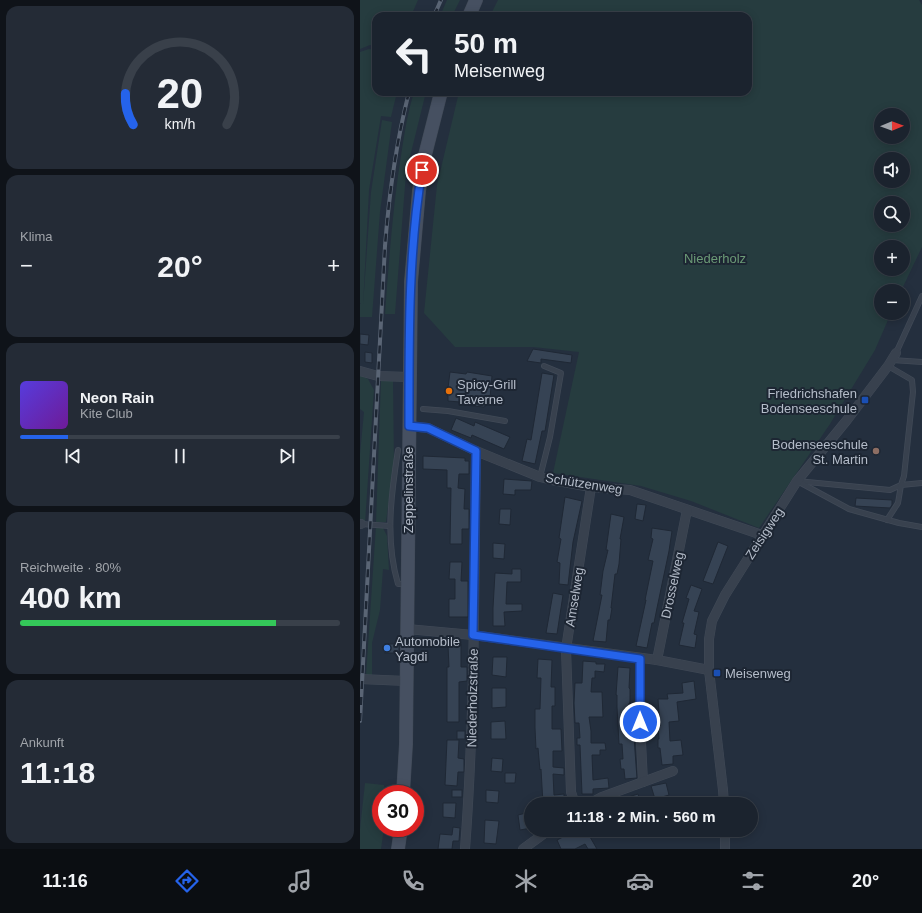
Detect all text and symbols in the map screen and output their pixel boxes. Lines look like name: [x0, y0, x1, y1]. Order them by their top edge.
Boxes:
icon: left: [388, 28, 440, 80]
text: 50 m: [454, 28, 518, 59]
text: Meisenweg: [454, 61, 545, 81]
text: 20: [157, 70, 203, 117]
north arrow: [874, 108, 910, 144]
map controls: [874, 108, 910, 320]
text: km/h: [165, 116, 196, 132]
button: sound: [874, 152, 910, 188]
pin: [405, 153, 439, 187]
icon: arrive: [411, 159, 433, 181]
button: search: [874, 196, 910, 232]
text: Klima: [20, 229, 53, 244]
button: +: [874, 240, 910, 276]
text: 20°: [157, 250, 203, 283]
park label: Niederholz: [684, 251, 746, 266]
text: −: [20, 253, 33, 278]
text: +: [327, 253, 340, 278]
button: −: [874, 284, 910, 320]
place label: Spicy-Grill Taverne: [457, 377, 516, 407]
marker: Spicy-Grill Taverne: [444, 386, 454, 396]
place label: Friedrichshafen Bodenseeschule: [761, 386, 857, 416]
text: Neon Rain: [80, 389, 154, 406]
marker: Friedrichshafen Bodenseeschule: [860, 395, 870, 405]
text: Kite Club: [80, 406, 133, 421]
place label: Bodenseeschule St. Martin: [772, 437, 868, 467]
icon: previous: [62, 445, 84, 467]
icon: pause: [169, 445, 191, 467]
icon: next: [276, 445, 298, 467]
marker: Bodenseeschule St. Martin: [871, 446, 881, 456]
street label: Zeppelinstraße: [401, 447, 416, 533]
street label: Schützenweg: [544, 470, 624, 497]
street label: Zeisigweg: [742, 505, 787, 562]
street label: Drosselweg: [658, 550, 687, 620]
text: Reichweite · 80%: [20, 560, 121, 575]
street label: Amselweg: [562, 566, 587, 628]
text: 400 km: [20, 581, 122, 614]
place label: Automobile Yagdi: [395, 634, 460, 664]
marker: Automobile Yagdi: [382, 643, 392, 653]
street label: Niederholzstraße: [464, 648, 481, 748]
place label: Meisenweg: [725, 666, 791, 681]
marker: Meisenweg: [712, 668, 722, 678]
position arrow: [619, 701, 661, 743]
text: Ankunft: [20, 735, 64, 750]
text: 11:18: [20, 756, 95, 789]
speed limit sign: 30: [372, 785, 424, 837]
text: 11:18 · 2 Min. · 560 m: [566, 808, 716, 825]
icon: directions: [173, 867, 201, 895]
icon: music: [286, 867, 314, 895]
icon: phone: [399, 867, 427, 895]
icon: climate: [512, 867, 540, 895]
icon: car: [626, 867, 654, 895]
icon: filters: [739, 867, 767, 895]
text: 11:16: [43, 871, 88, 891]
text: 20°: [852, 871, 879, 891]

